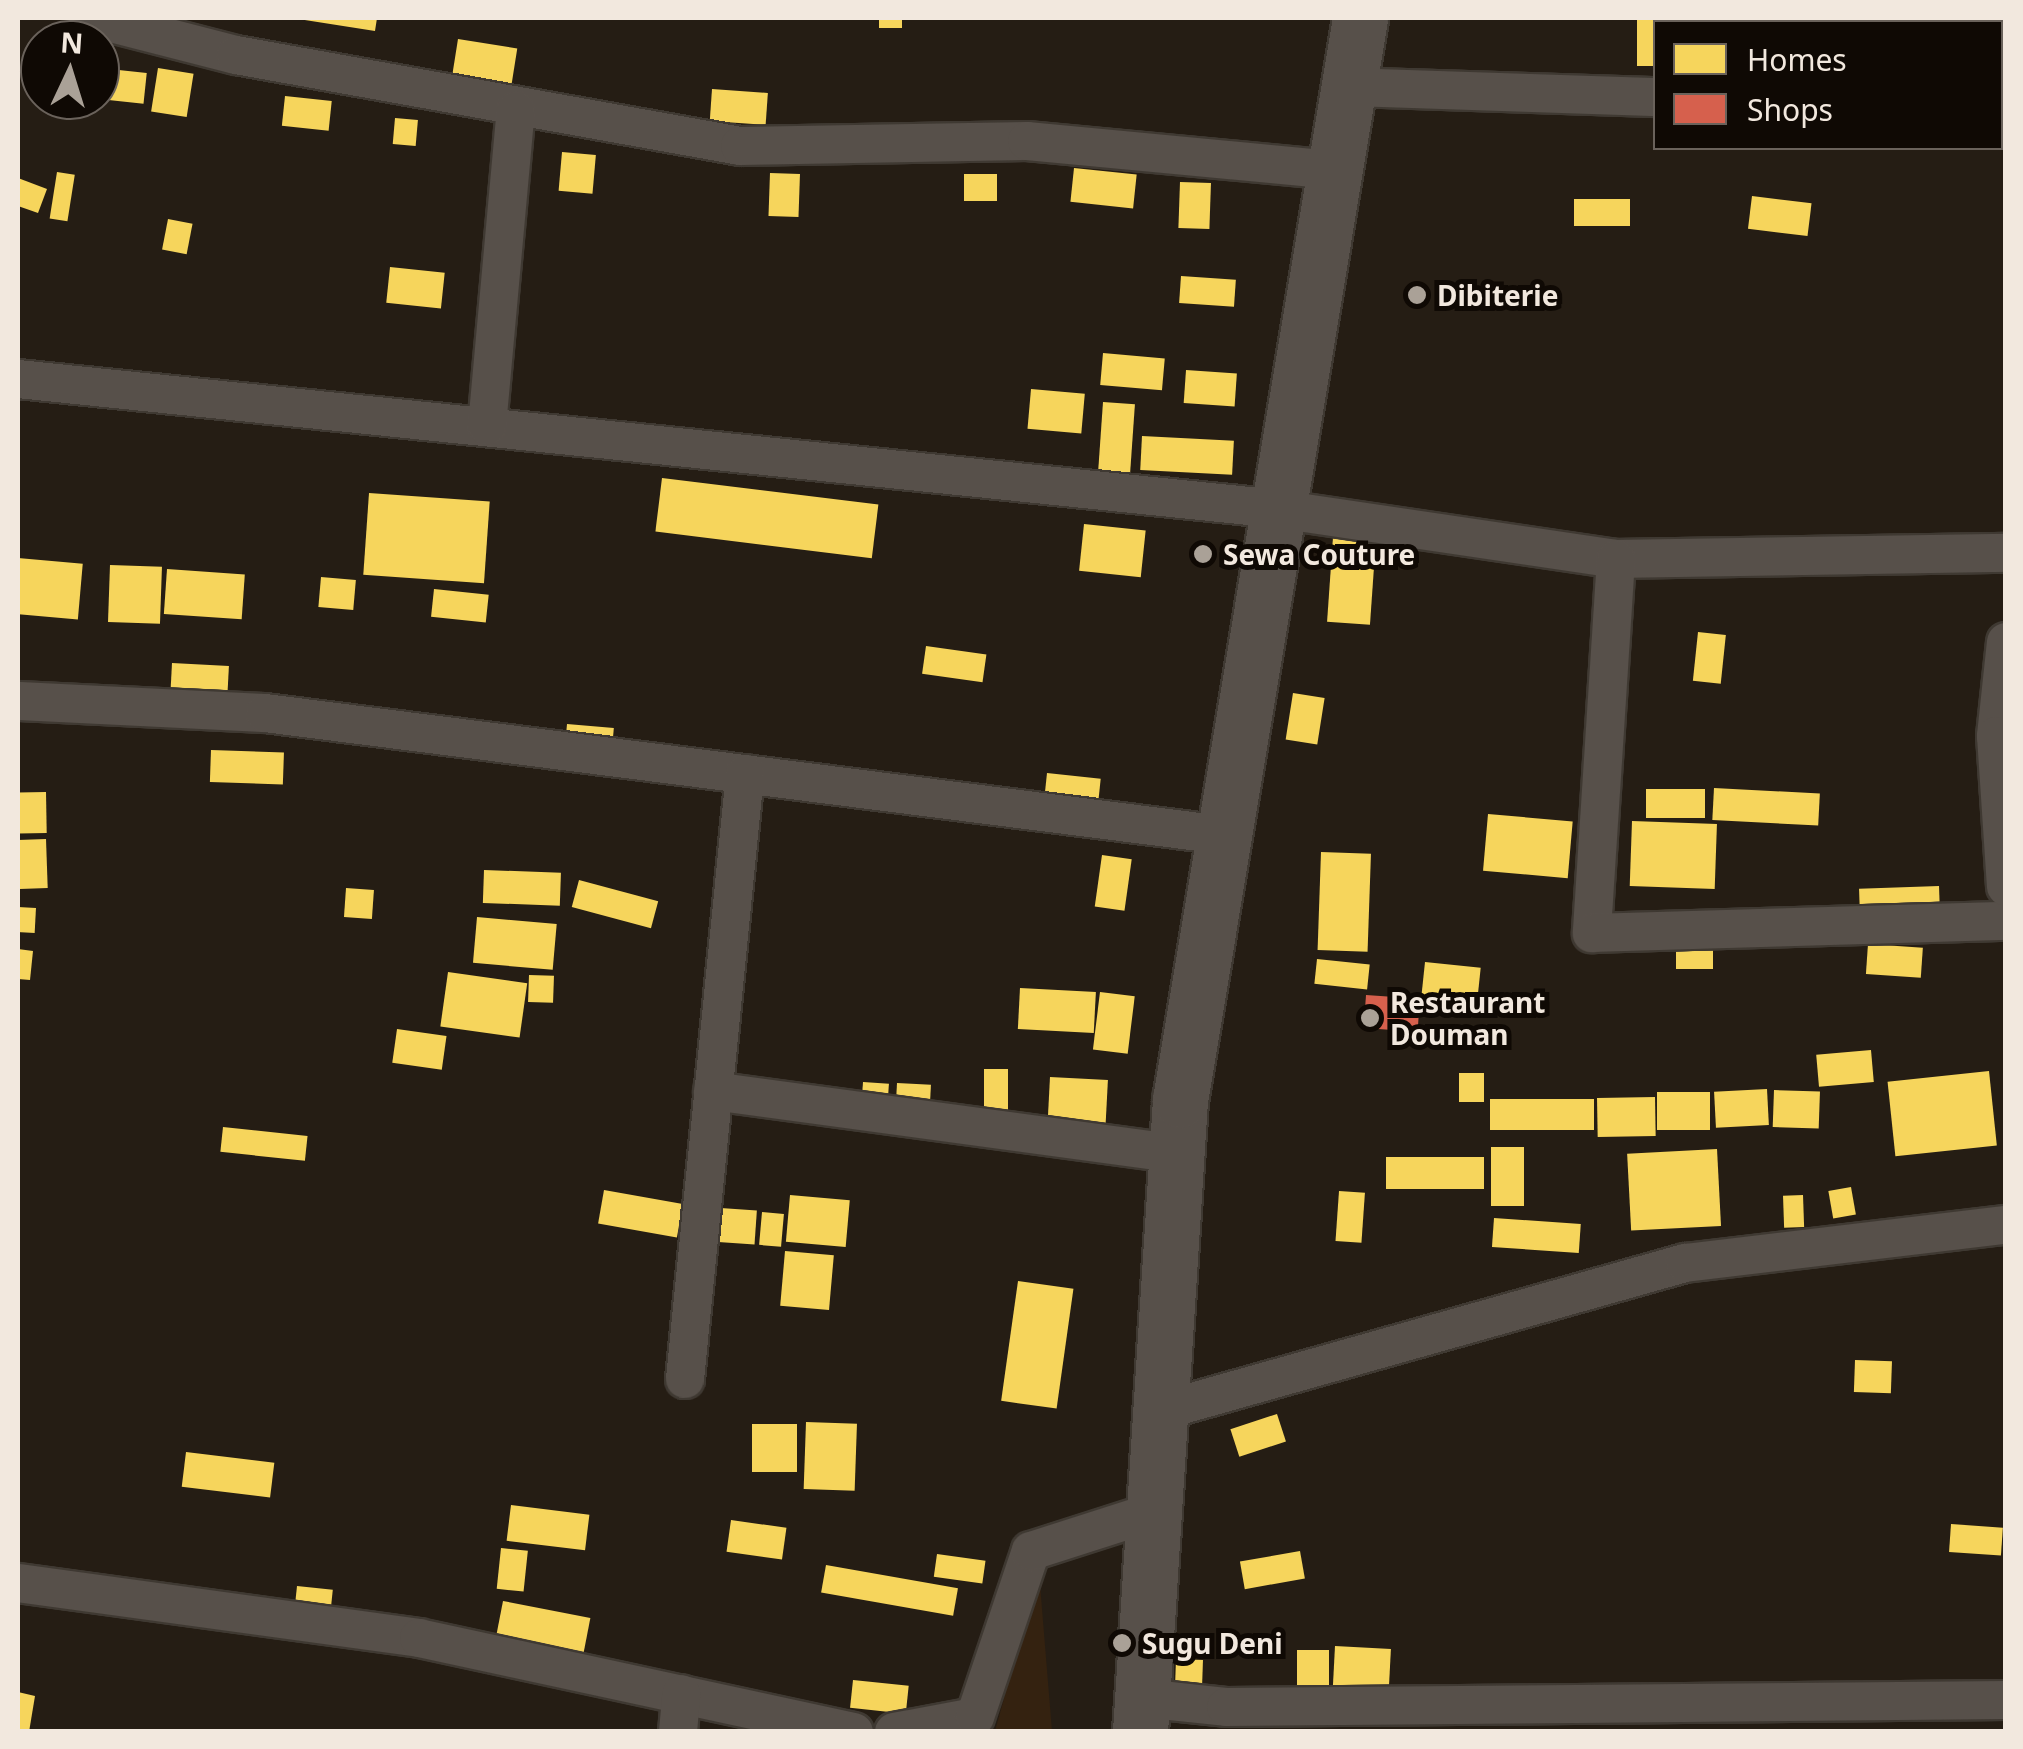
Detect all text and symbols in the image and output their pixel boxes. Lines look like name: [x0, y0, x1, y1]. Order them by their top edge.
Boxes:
north arrow: [20, 20, 120, 120]
legend: [1653, 20, 2003, 150]
text: N: [59, 22, 85, 62]
text: Homes: [1747, 39, 1847, 80]
text: Shops: [1747, 89, 1833, 130]
place label: Dibiterie: [1437, 278, 1558, 312]
marker: Dibiterie: [1406, 284, 1428, 306]
place label: Sewa Couture: [1223, 537, 1415, 571]
marker: Sewa Couture: [1192, 543, 1214, 565]
place label: Restaurant Douman: [1390, 985, 1545, 1051]
marker: Restaurant Douman: [1359, 1007, 1381, 1029]
place label: Sugu Deni: [1142, 1626, 1283, 1660]
marker: Sugu Deni: [1111, 1632, 1133, 1654]

